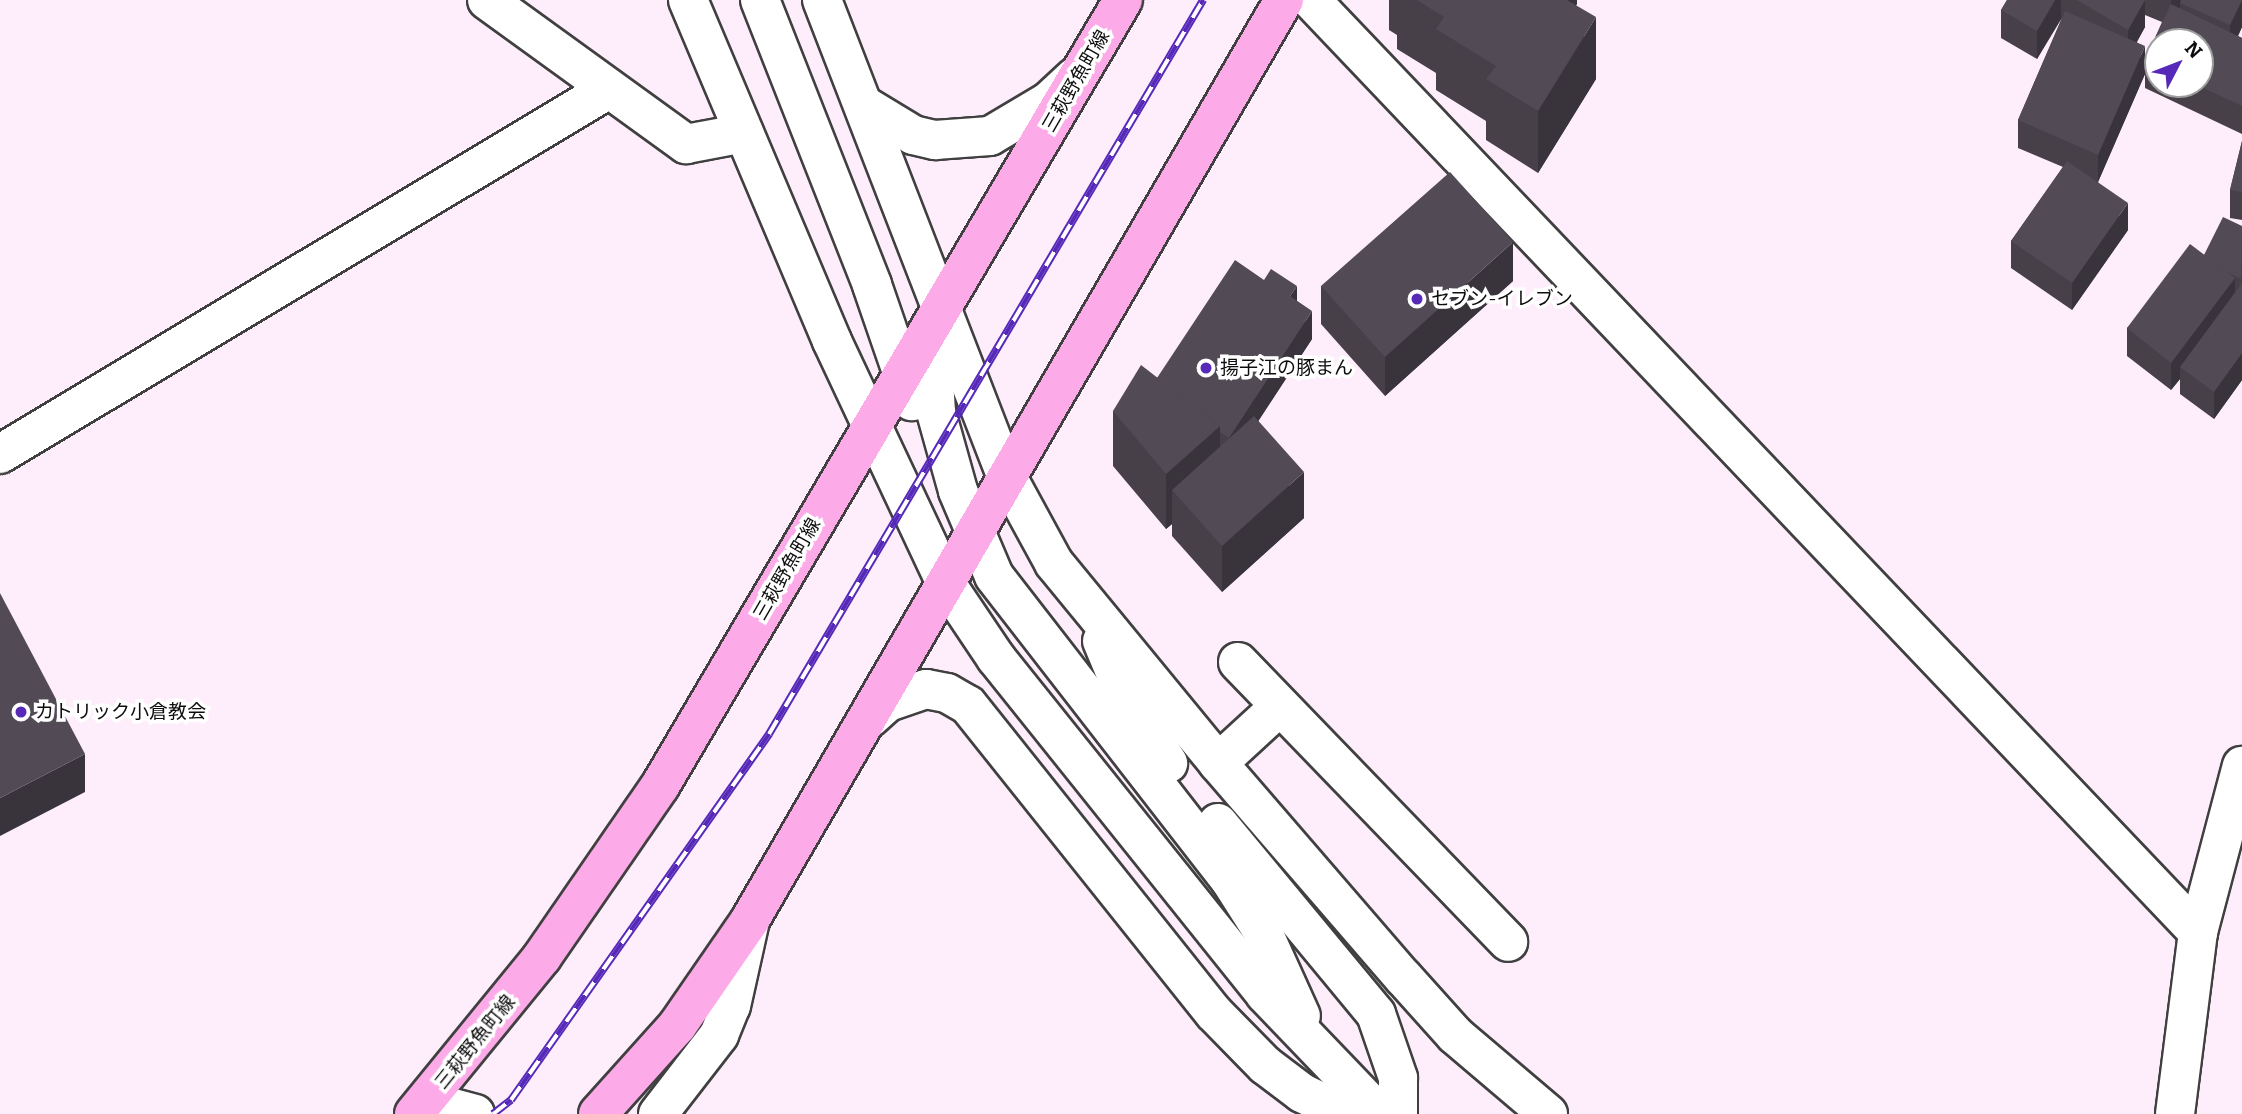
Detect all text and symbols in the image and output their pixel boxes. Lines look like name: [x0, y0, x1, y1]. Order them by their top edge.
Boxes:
street label: 三萩野魚町線: [1038, 26, 1114, 136]
north arrow: [2144, 28, 2214, 98]
text: N: [2180, 37, 2207, 63]
place label: セブン-イレブン: [1431, 288, 1573, 310]
marker: セブン-イレブン: [1409, 291, 1425, 307]
place label: 揚子江の豚まん: [1220, 357, 1353, 379]
marker: 揚子江の豚まん: [1198, 360, 1214, 376]
street label: 三萩野魚町線: [749, 514, 825, 624]
place label: カトリック小倉教会: [35, 701, 206, 723]
marker: カトリック小倉教会: [13, 704, 29, 720]
street label: 三萩野魚町線: [430, 991, 520, 1093]

